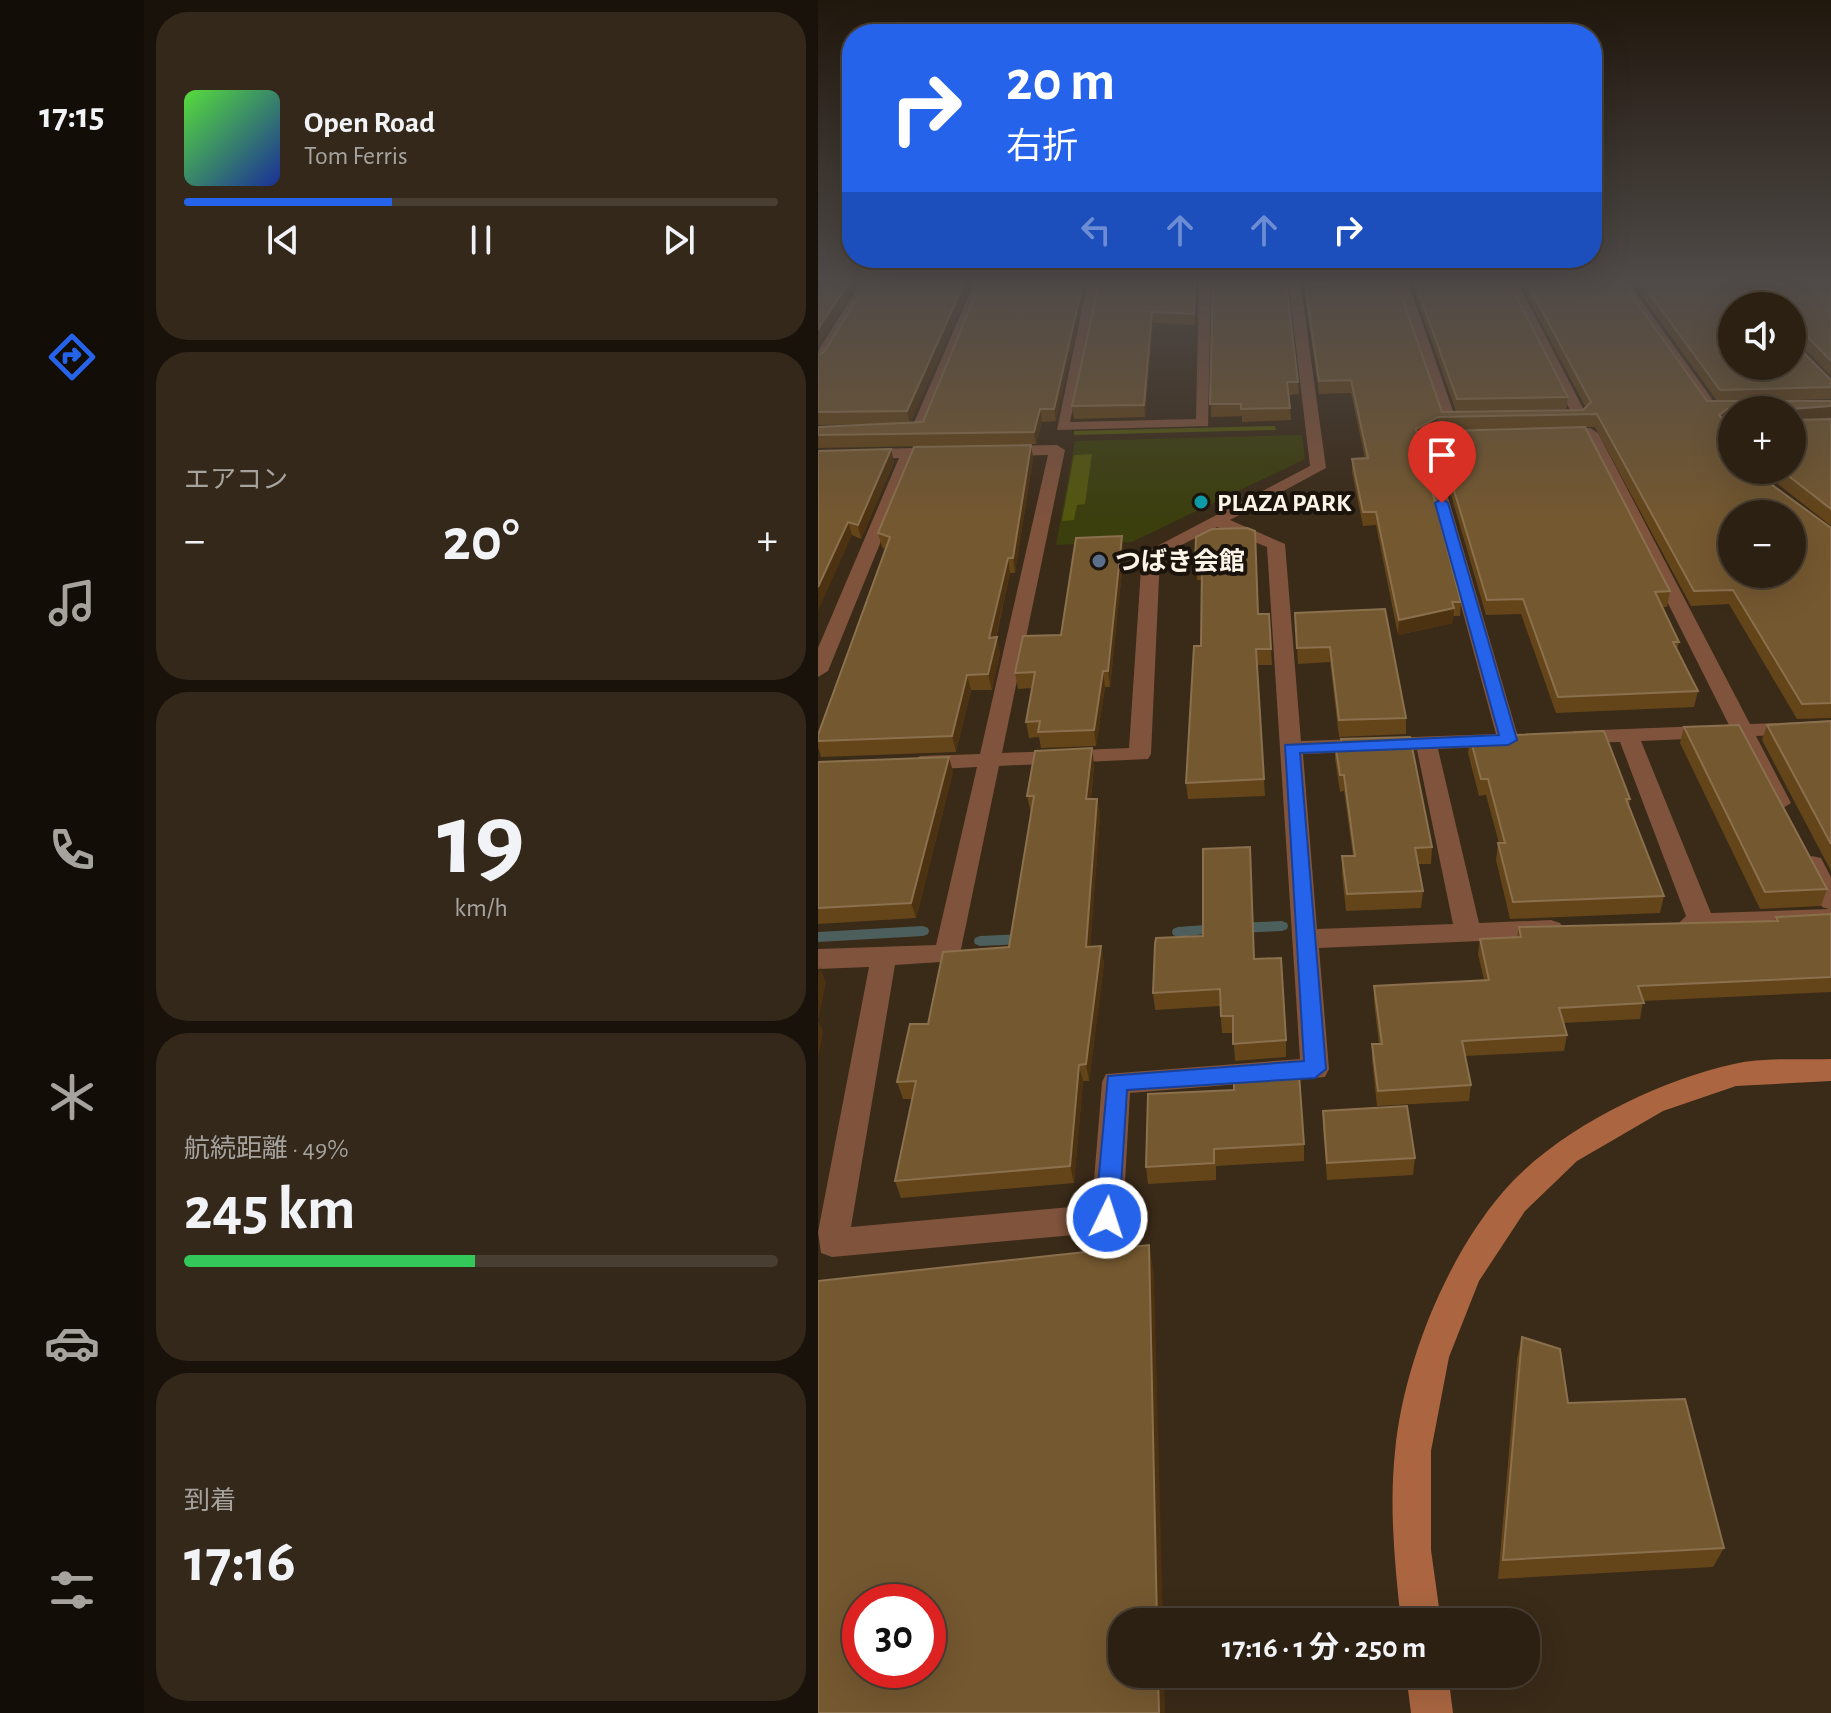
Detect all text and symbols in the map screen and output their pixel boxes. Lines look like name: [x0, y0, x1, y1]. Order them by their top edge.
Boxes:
text: 20 m: [1006, 54, 1115, 110]
icon: right: [874, 56, 978, 160]
text: 17:15: [39, 98, 105, 134]
text: Open Road: [304, 108, 435, 138]
text: 右折: [1006, 129, 1078, 165]
text: Tom Ferris: [304, 143, 408, 169]
icon: left: [1074, 208, 1118, 252]
icon: ahead: [1158, 208, 1202, 252]
icon: ahead: [1242, 208, 1286, 252]
icon: right: [1326, 208, 1370, 252]
icon: previous: [261, 218, 305, 262]
icon: pause: [459, 218, 503, 262]
icon: next: [657, 218, 701, 262]
map controls: [1718, 292, 1806, 588]
button: sound: [1718, 292, 1806, 380]
icon: directions: [44, 329, 100, 385]
button: +: [1718, 396, 1806, 484]
pin: [1408, 421, 1476, 503]
icon: arrive: [1420, 433, 1464, 477]
text: エアコン: [184, 467, 288, 493]
place label: PLAZA PARK: [1217, 490, 1352, 516]
marker: PLAZA PARK: [1192, 493, 1210, 511]
button: −: [1718, 500, 1806, 588]
text: 20°: [442, 511, 520, 571]
text: −: [184, 519, 205, 563]
text: +: [757, 519, 778, 563]
place label: つばき会館: [1115, 547, 1245, 575]
marker: つばき会館: [1090, 552, 1108, 570]
icon: music: [44, 575, 100, 631]
text: 19: [437, 789, 525, 893]
icon: phone: [44, 822, 100, 878]
text: km/h: [454, 895, 508, 921]
icon: climate: [44, 1069, 100, 1125]
text: 航続距離 · 49%: [184, 1136, 349, 1162]
position arrow: [1065, 1176, 1149, 1260]
text: 245 km: [184, 1180, 356, 1240]
icon: car: [44, 1315, 100, 1371]
text: 到着: [184, 1488, 236, 1514]
text: 17:16: [184, 1532, 296, 1592]
icon: filters: [44, 1562, 100, 1618]
speed limit sign: 30: [842, 1584, 946, 1688]
text: 17:16 · 1 分 · 250 m: [1222, 1633, 1426, 1663]

